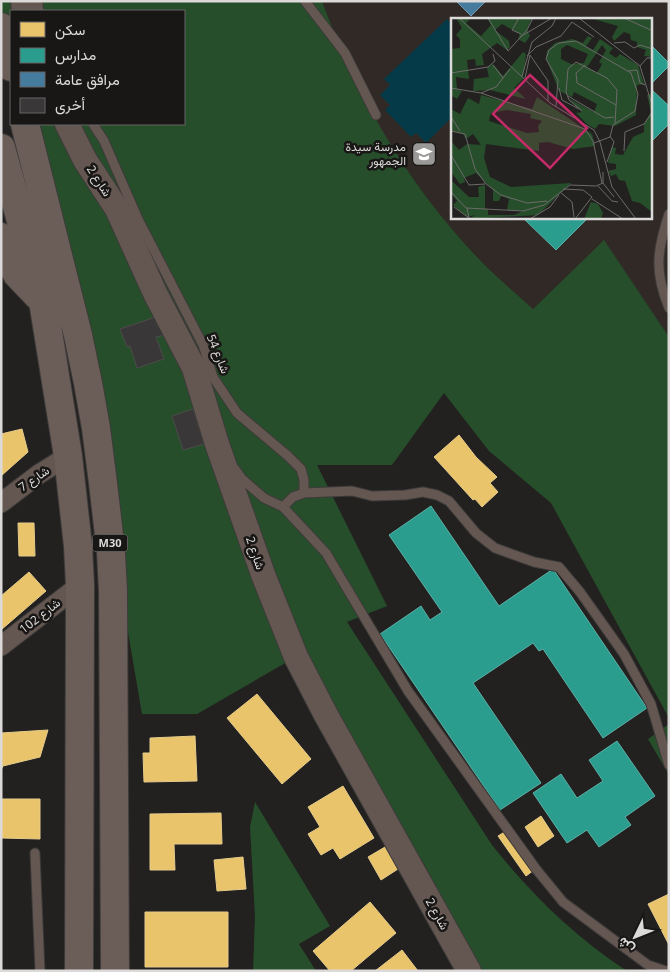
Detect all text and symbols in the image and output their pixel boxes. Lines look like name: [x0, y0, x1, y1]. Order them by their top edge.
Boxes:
legend: [10, 10, 185, 125]
inset map: [451, 18, 652, 219]
text: سكن: [55, 19, 85, 40]
text: مدارس: [55, 44, 96, 65]
text: مرافق عامة: [55, 69, 120, 90]
text: أخرى: [55, 94, 85, 115]
place label: مدرسة سيدة الجمهور: [345, 138, 406, 169]
school or university icon: مدرسة سيدة الجمهور: [411, 141, 437, 167]
street label: شارع 2: [82, 162, 116, 200]
street label: شارع 54: [202, 332, 234, 376]
street label: شارع 7: [15, 462, 53, 496]
road number: M30: [92, 534, 128, 552]
street label: شارع 2: [241, 534, 269, 572]
street label: شارع 102: [16, 594, 64, 638]
street label: شارع 2: [421, 895, 453, 933]
north arrow: [610, 912, 660, 962]
text: ش: [612, 933, 638, 959]

